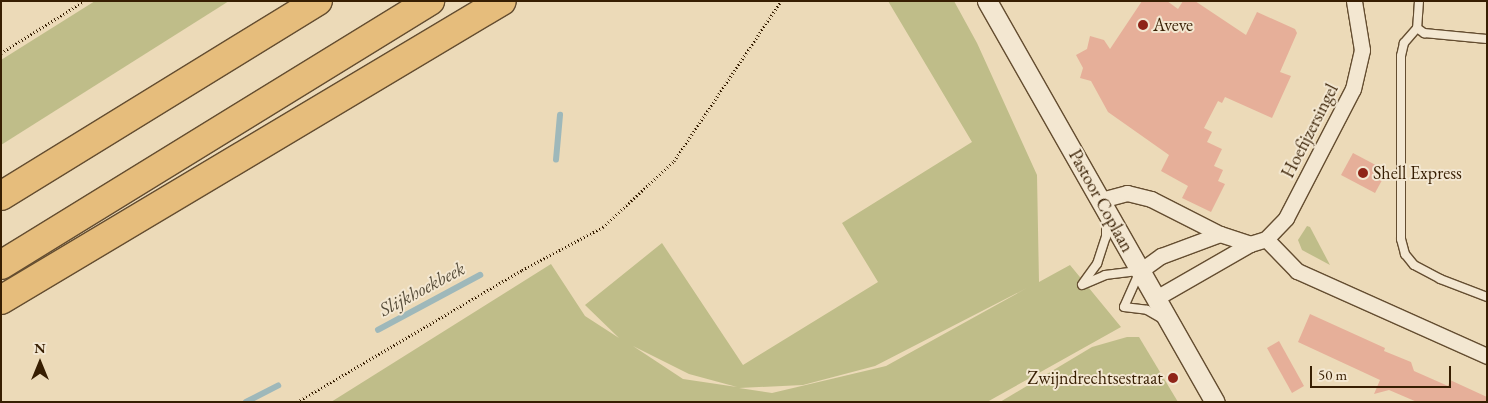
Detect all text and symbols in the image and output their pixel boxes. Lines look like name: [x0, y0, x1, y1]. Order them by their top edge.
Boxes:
place label: Aveve: [1153, 14, 1193, 36]
marker: Aveve: [1137, 19, 1149, 31]
street label: Hoefijzersingel: [1277, 80, 1343, 182]
street label: Pastoor Coplaan: [1064, 146, 1138, 256]
place label: Shell Express: [1373, 162, 1462, 184]
marker: Shell Express: [1357, 167, 1369, 179]
water label: Slijkhoekbeek: [375, 257, 469, 321]
north arrow: [15, 338, 65, 388]
text: N: [34, 339, 46, 357]
scale bar: [1313, 356, 1454, 388]
text: 50 m: [1318, 365, 1347, 384]
place label: Zwijndrechtsestraat: [1027, 367, 1163, 389]
marker: Zwijndrechtsestraat: [1167, 372, 1179, 384]

